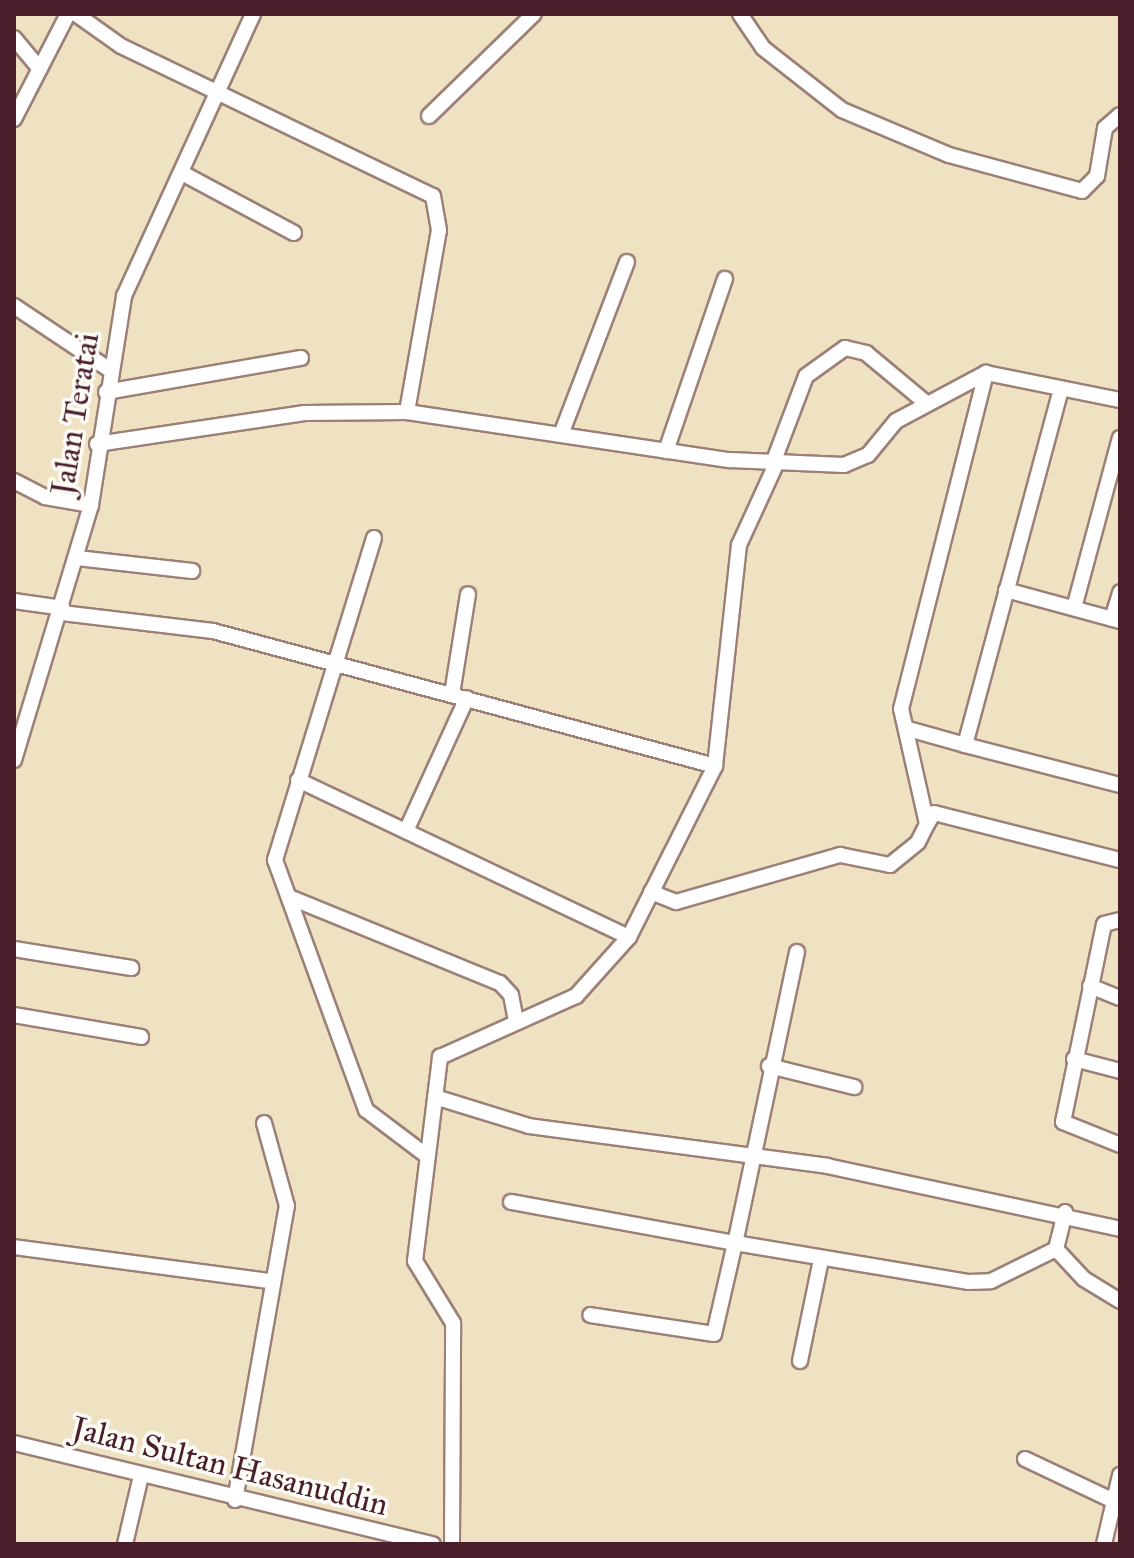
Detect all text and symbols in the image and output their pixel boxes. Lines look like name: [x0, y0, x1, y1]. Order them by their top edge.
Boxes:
street label: Jalan Teratai: [44, 330, 108, 498]
street label: Jalan Sultan Hasanuddin: [68, 1409, 392, 1525]

